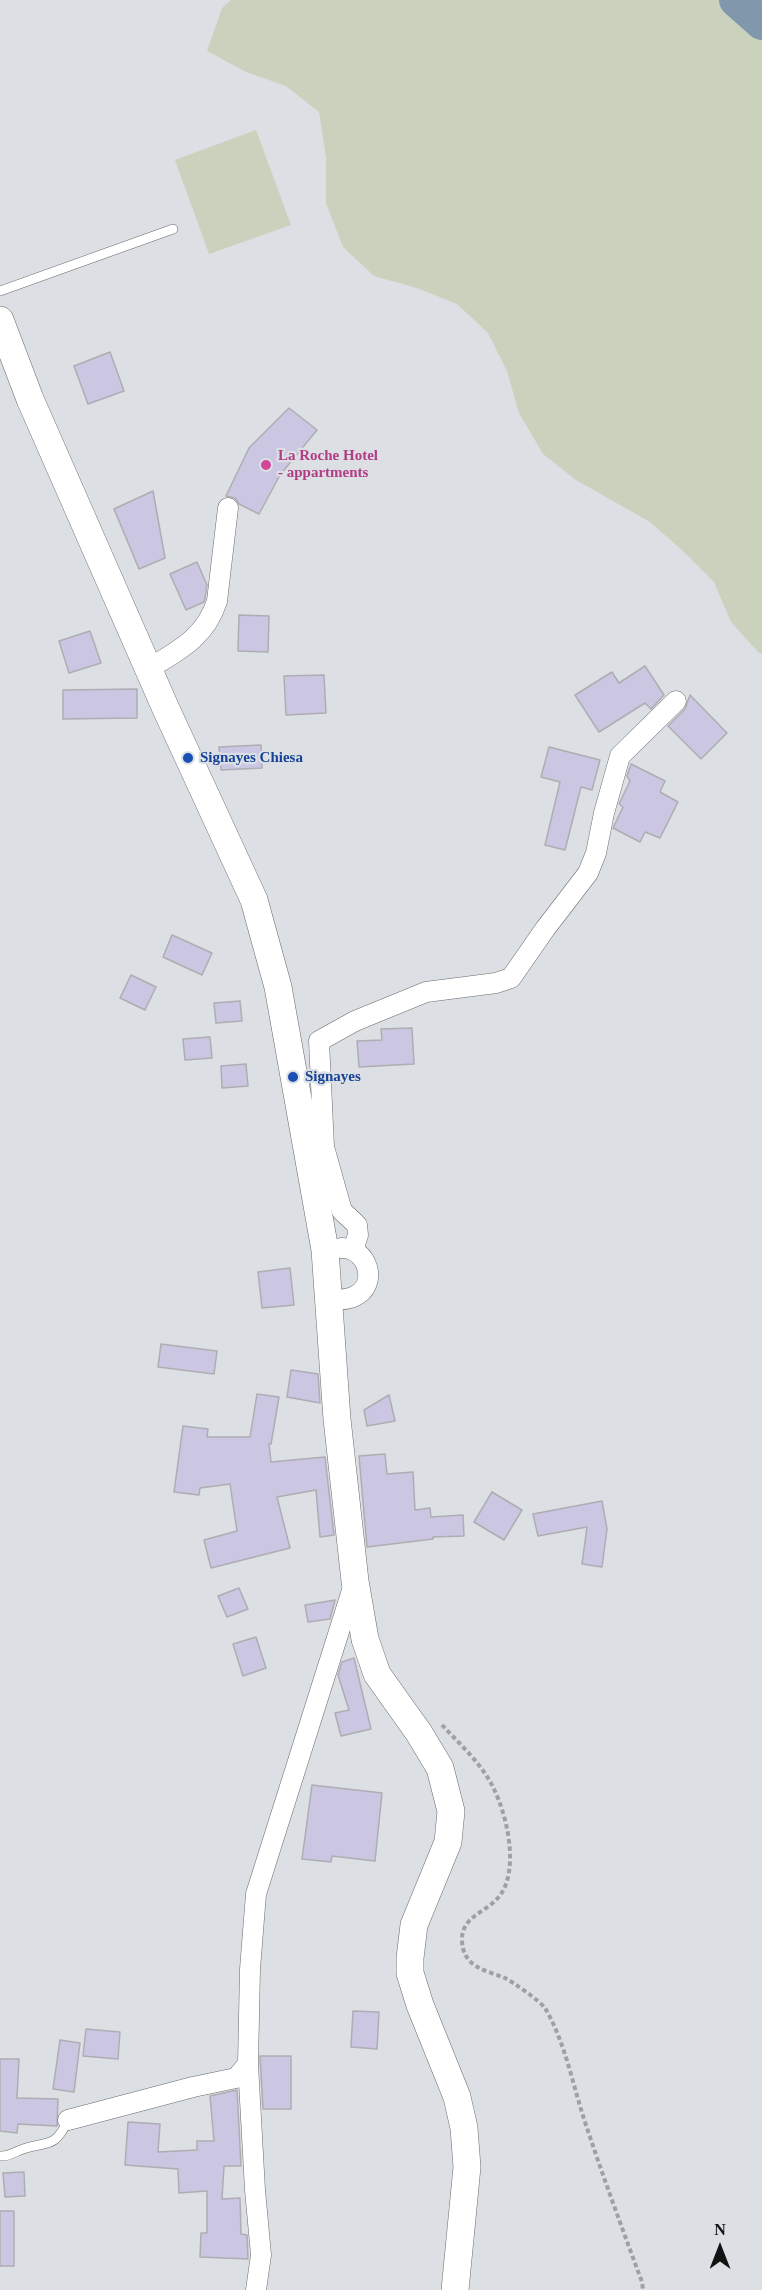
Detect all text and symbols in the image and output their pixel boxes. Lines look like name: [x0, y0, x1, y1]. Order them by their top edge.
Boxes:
place label: La Roche Hotel - appartments: [278, 447, 378, 482]
marker: La Roche Hotel - appartments: [259, 458, 273, 472]
place label: Signayes Chiesa: [200, 749, 303, 767]
marker: Signayes Chiesa: [181, 751, 195, 765]
place label: Signayes: [305, 1068, 361, 1086]
marker: Signayes: [286, 1070, 300, 1084]
north arrow: [690, 2218, 750, 2278]
text: N: [714, 2221, 726, 2238]

